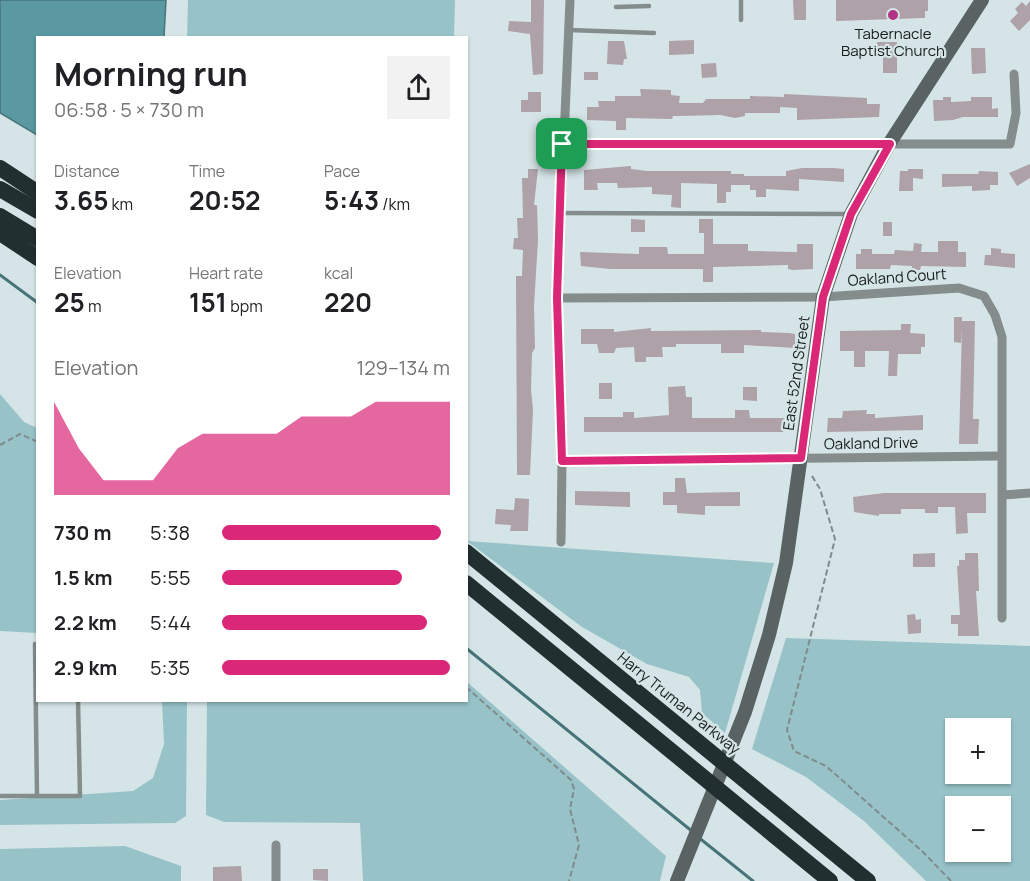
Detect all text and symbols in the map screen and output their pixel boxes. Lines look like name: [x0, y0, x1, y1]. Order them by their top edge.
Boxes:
marker: Tabernacle Baptist Church: [886, 8, 900, 22]
place label: Tabernacle Baptist Church: [841, 23, 945, 61]
text: Morning run: [54, 51, 248, 96]
button: share: [387, 56, 450, 119]
text: 06:58 · 5 × 730 m: [54, 96, 204, 123]
pin: [536, 118, 587, 169]
icon: arrive: [545, 127, 578, 160]
text: Distance: [54, 160, 120, 182]
text: Time: [189, 160, 225, 182]
text: Pace: [324, 160, 360, 182]
text: 3.65: [54, 182, 108, 218]
text: 20:52: [189, 182, 261, 218]
text: 5:43: [324, 182, 379, 218]
text: km: [108, 193, 133, 215]
text: /km: [379, 193, 410, 215]
text: Elevation: [54, 262, 122, 284]
text: Heart rate: [189, 262, 263, 284]
text: kcal: [324, 262, 353, 284]
street label: Oakland Court: [847, 263, 947, 291]
text: 25: [54, 284, 85, 320]
text: 151: [189, 284, 227, 320]
text: 220: [324, 284, 372, 320]
text: m: [85, 295, 102, 317]
text: bpm: [227, 295, 263, 317]
street label: East 52nd Street: [778, 314, 814, 432]
text: Elevation: [54, 354, 138, 381]
text: 129–134 m: [356, 354, 450, 381]
street label: Oakland Drive: [824, 432, 919, 454]
text: 730 m: [54, 519, 111, 546]
text: 5:38: [150, 519, 190, 546]
text: 1.5 km: [54, 564, 113, 591]
text: 5:55: [150, 564, 191, 591]
text: 2.2 km: [54, 609, 117, 636]
text: 5:44: [150, 609, 191, 636]
street label: Harry Truman Parkway: [613, 647, 745, 759]
text: 2.9 km: [54, 654, 117, 681]
text: 5:35: [150, 654, 190, 681]
map controls: [945, 718, 1011, 862]
button: +: [945, 718, 1011, 784]
button: −: [945, 796, 1011, 862]

